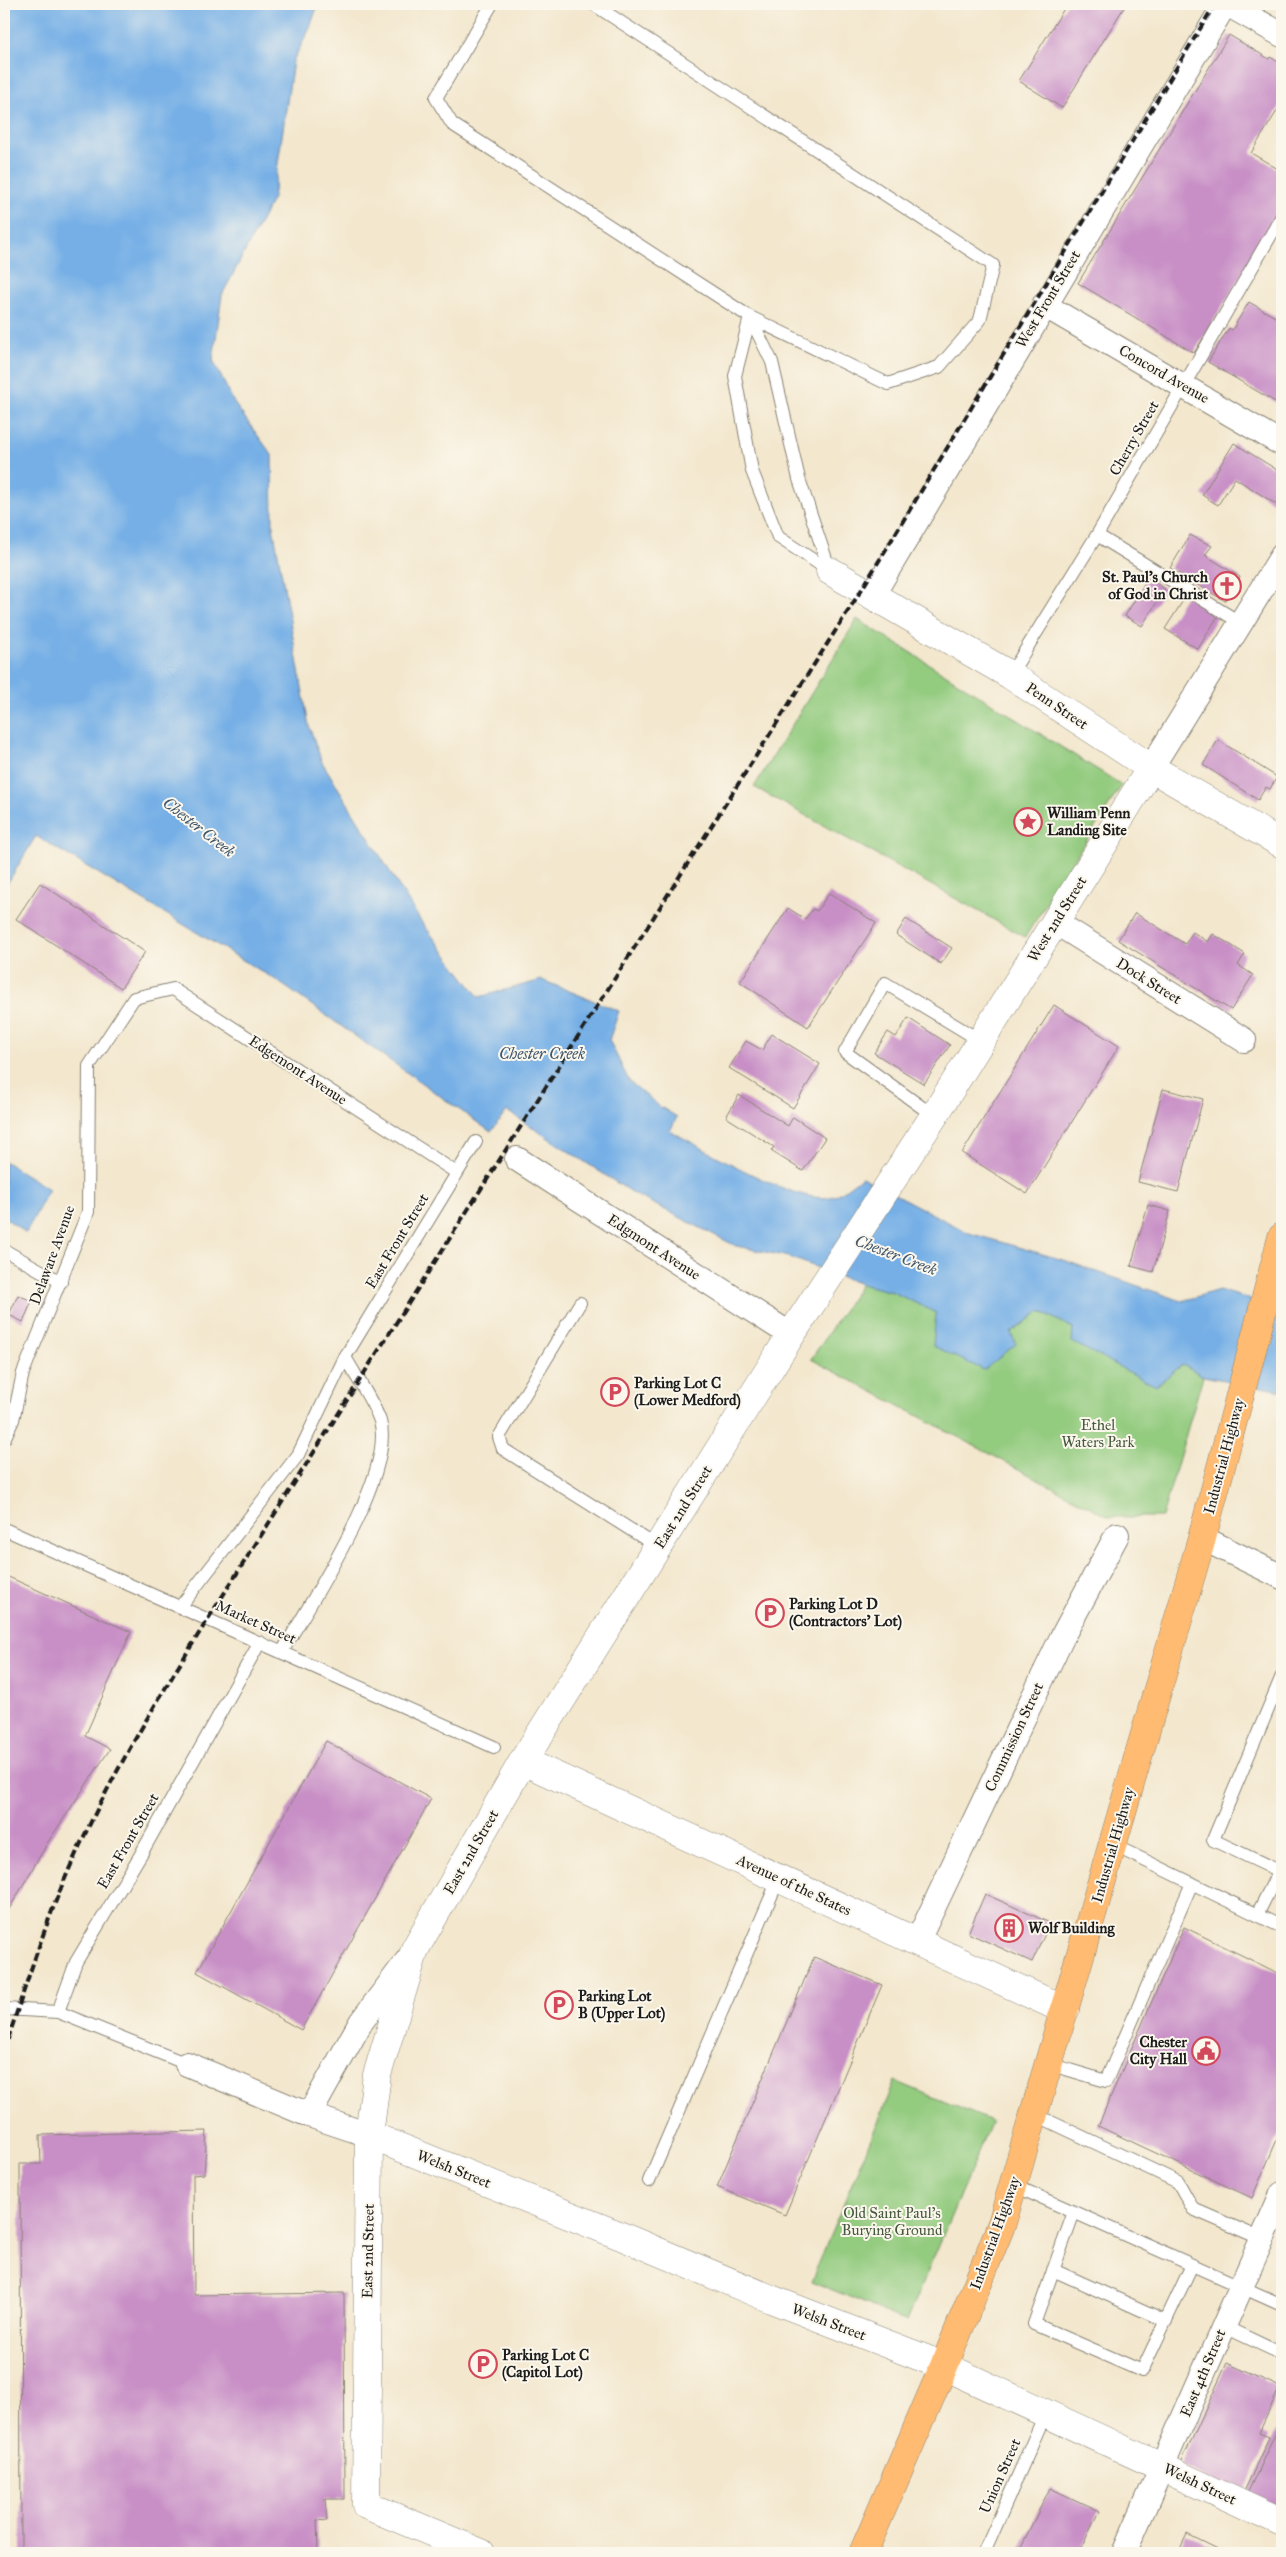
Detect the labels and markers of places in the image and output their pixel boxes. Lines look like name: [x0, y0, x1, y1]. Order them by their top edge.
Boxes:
place label: St. Paul's Church of God in Christ: [1102, 568, 1209, 603]
church icon: St. Paul's Church of God in Christ: [1212, 571, 1242, 601]
place label: William Penn Landing Site: [1047, 804, 1131, 840]
place icon: William Penn Landing Site: [1013, 807, 1043, 837]
place label: Parking Lot C (Lower Medford): [634, 1374, 741, 1410]
parking icon: Parking Lot C (Lower Medford): [600, 1377, 630, 1407]
place label: Parking Lot D (Contractors' Lot): [789, 1595, 902, 1631]
parking icon: Parking Lot D (Contractors' Lot): [755, 1598, 785, 1628]
building icon: Wolf Building: [994, 1913, 1024, 1943]
place label: Wolf Building: [1028, 1919, 1115, 1938]
place label: Parking Lot B (Upper Lot): [578, 1987, 665, 2023]
parking icon: Parking Lot B (Upper Lot): [544, 1990, 574, 2020]
place label: Chester City Hall: [1130, 2033, 1188, 2069]
public building icon: Chester City Hall: [1191, 2036, 1221, 2066]
place label: Parking Lot C (Capitol Lot): [502, 2346, 589, 2382]
parking icon: Parking Lot C (Capitol Lot): [468, 2349, 498, 2379]

